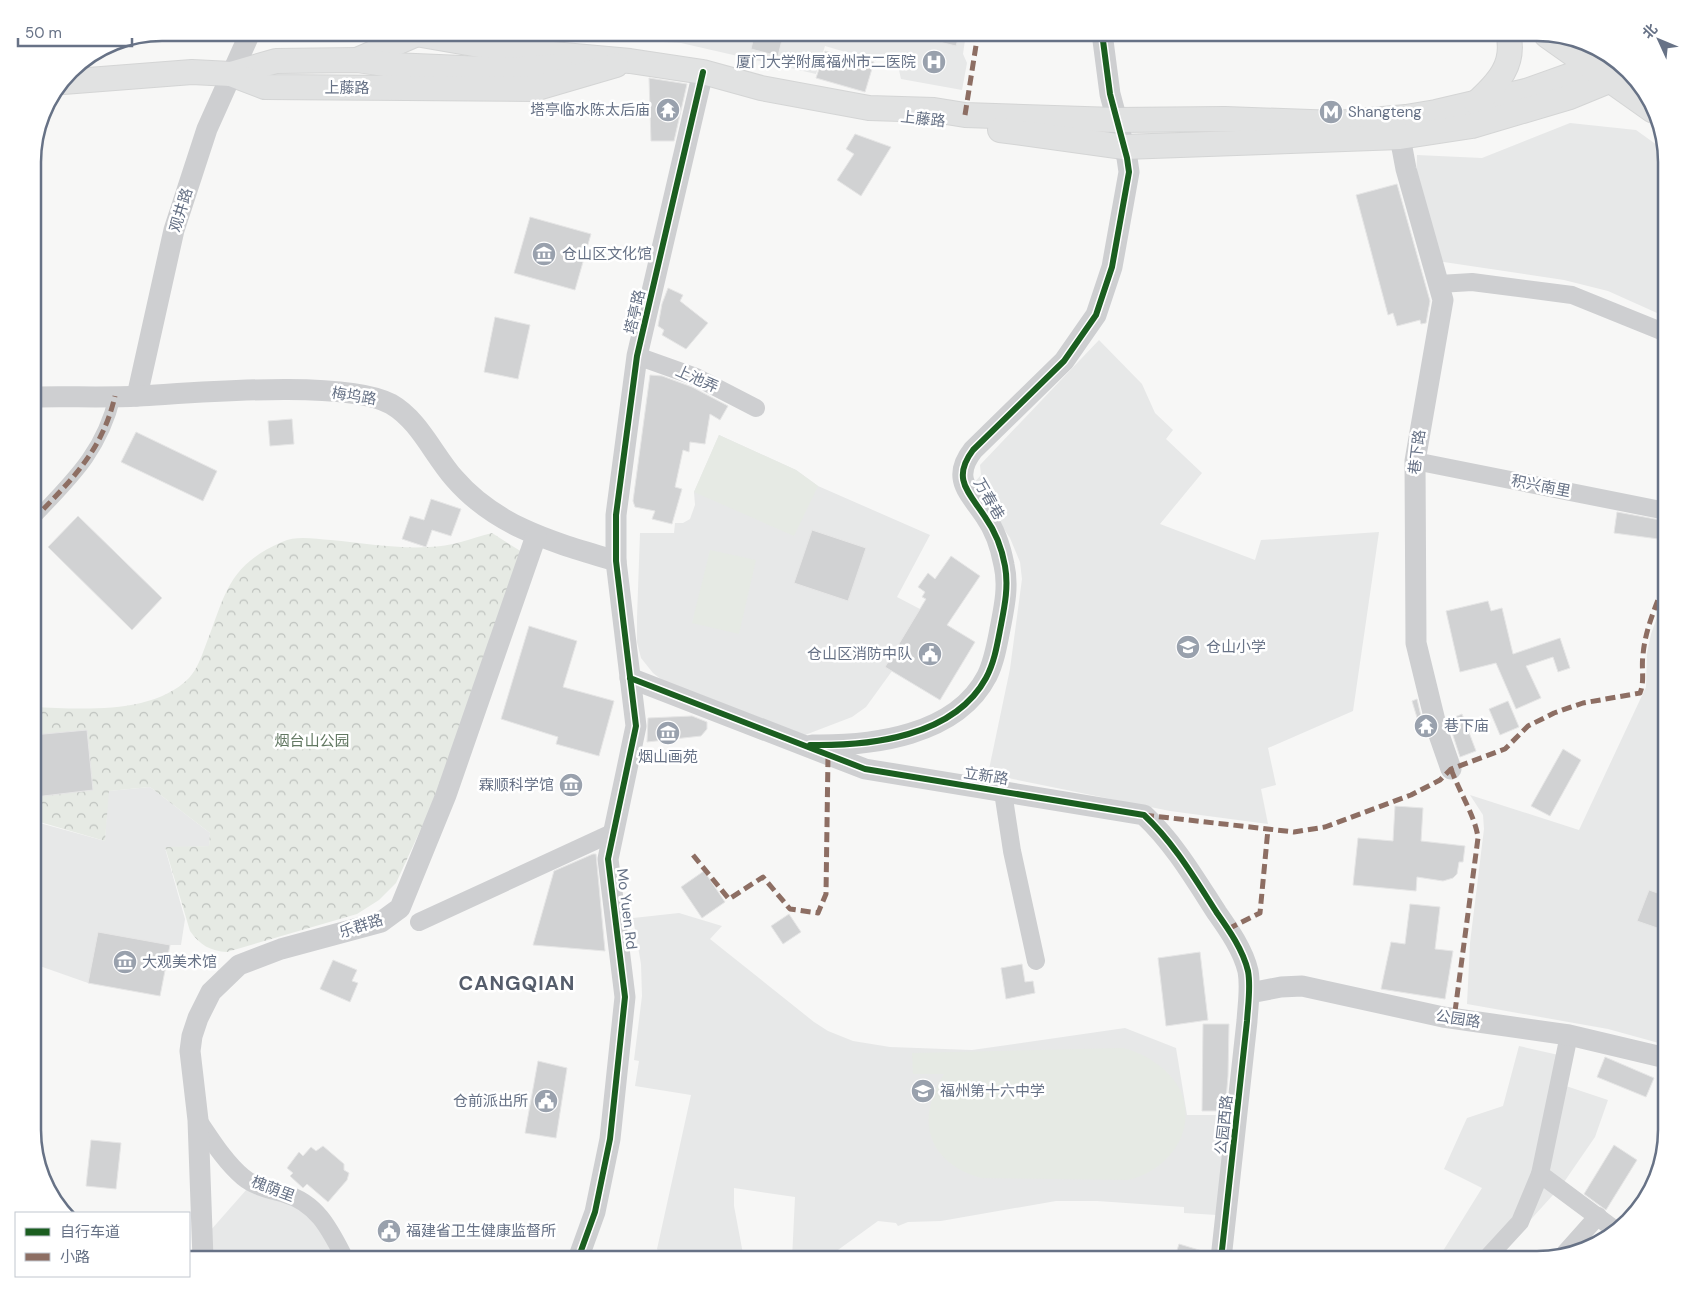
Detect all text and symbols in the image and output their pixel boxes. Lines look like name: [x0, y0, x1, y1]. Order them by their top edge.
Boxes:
scale bar: [18, 15, 131, 47]
north arrow: [1634, 15, 1684, 65]
text: 北: [1638, 20, 1661, 42]
text: 50 m: [25, 23, 62, 43]
hospital icon: 厦门大学附属福州市二医院: [921, 49, 947, 75]
place label: 厦门大学附属福州市二医院: [736, 52, 916, 72]
street label: 上藤路: [324, 78, 370, 98]
temple icon: 塔亭临水陈太后庙: [655, 97, 681, 123]
metro station icon: Shangteng: [1318, 99, 1344, 125]
place label: 塔亭临水陈太后庙: [530, 100, 650, 120]
place label: Shangteng: [1348, 102, 1422, 122]
street label: 上藤路: [900, 107, 946, 131]
street label: 观井路: [165, 186, 197, 234]
museum icon: 仓山区文化馆: [531, 241, 557, 267]
place label: 仓山区文化馆: [562, 244, 652, 264]
street label: 塔亭路: [620, 288, 650, 336]
street label: 上池弄: [672, 361, 722, 397]
street label: 梅坞路: [330, 383, 378, 409]
street label: 巷下路: [1404, 428, 1430, 476]
street label: 积兴南里: [1510, 470, 1572, 502]
street label: 万春巷: [969, 475, 1009, 523]
school or university icon: 仓山小学: [1175, 634, 1201, 660]
place label: 仓山小学: [1206, 637, 1266, 657]
public building icon: 仓山区消防中队: [917, 641, 943, 667]
place label: 仓山区消防中队: [807, 644, 912, 664]
temple icon: 巷下庙: [1413, 713, 1439, 739]
place label: 巷下庙: [1444, 716, 1489, 736]
museum icon: 烟山画苑: [655, 720, 681, 746]
park label: 烟台山公园: [274, 731, 350, 751]
place label: 烟山画苑: [638, 747, 698, 767]
street label: 立新路: [962, 763, 1010, 789]
museum icon: 霖顺科学馆: [558, 772, 584, 798]
place label: 霖顺科学馆: [479, 775, 554, 795]
street label: Mo Yuen Rd: [612, 867, 642, 951]
street label: 乐群路: [337, 910, 385, 942]
museum icon: 大观美术馆: [112, 949, 138, 975]
place label: 大观美术馆: [142, 952, 217, 972]
district label: CANGQIAN: [459, 970, 575, 996]
street label: 公园路: [1434, 1006, 1482, 1032]
school or university icon: 福州第十六中学: [910, 1078, 936, 1104]
place label: 福州第十六中学: [940, 1081, 1045, 1101]
public building icon: 仓前派出所: [533, 1088, 559, 1114]
place label: 仓前派出所: [453, 1091, 528, 1111]
street label: 公园西路: [1211, 1094, 1237, 1156]
street label: 槐荫里: [248, 1172, 298, 1206]
legend: [15, 1212, 190, 1277]
public building icon: 福建省卫生健康监督所: [376, 1218, 402, 1244]
place label: 福建省卫生健康监督所: [406, 1221, 556, 1241]
text: 自行车道: [60, 1222, 120, 1242]
text: 小路: [60, 1247, 90, 1267]

